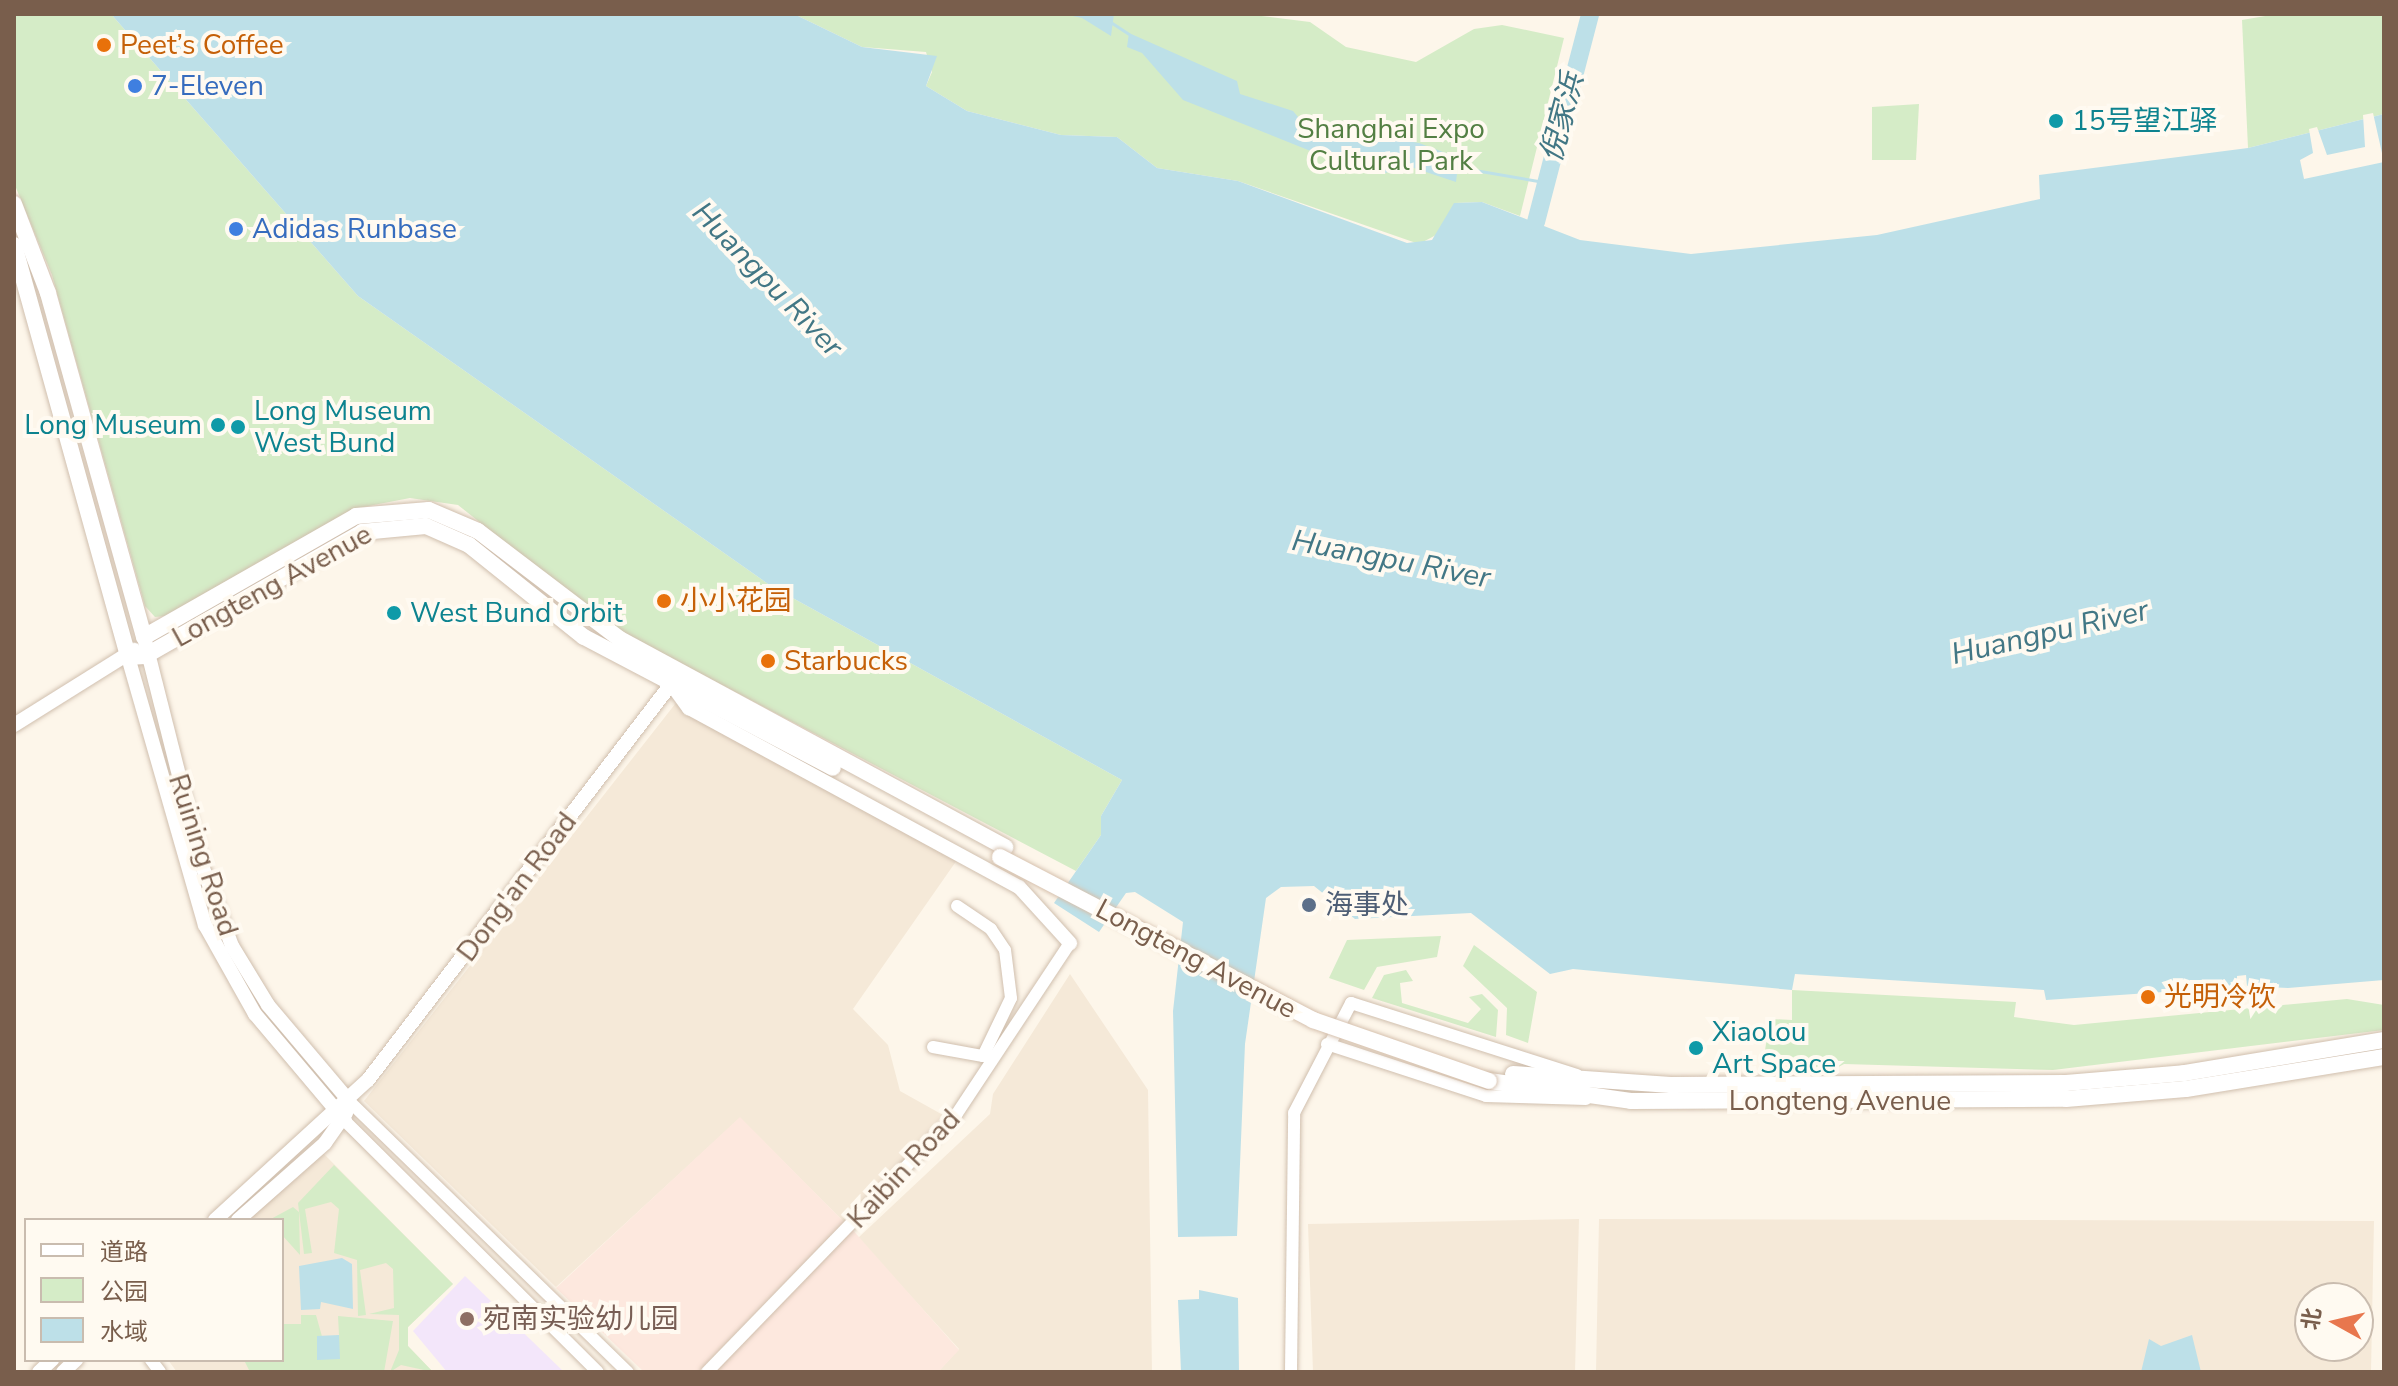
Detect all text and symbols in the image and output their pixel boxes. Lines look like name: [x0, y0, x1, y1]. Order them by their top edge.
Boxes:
place label: Peet’s Coffee: [120, 28, 284, 62]
marker: Peet’s Coffee: [95, 36, 113, 54]
place label: 7-Eleven: [151, 69, 264, 103]
water label: 倪家浜: [1534, 70, 1592, 166]
marker: 7-Eleven: [126, 77, 144, 95]
place label: 15号望江驿: [2072, 104, 2218, 138]
park label: Shanghai Expo Cultural Park: [1297, 112, 1485, 178]
marker: 15号望江驿: [2047, 112, 2065, 130]
water label: Huangpu River: [684, 195, 850, 365]
place label: Adidas Runbase: [252, 212, 457, 246]
marker: Adidas Runbase: [227, 220, 245, 238]
place label: Long Museum West Bund: [254, 394, 432, 460]
place label: Long Museum: [24, 408, 202, 442]
marker: Long Museum: [209, 416, 227, 434]
marker: Long Museum West Bund: [229, 418, 247, 436]
street label: Longteng Avenue: [167, 517, 377, 655]
water label: Huangpu River: [1289, 523, 1493, 597]
place label: 小小花园: [680, 584, 792, 618]
marker: 小小花园: [655, 592, 673, 610]
water label: Huangpu River: [1948, 593, 2152, 673]
place label: West Bund Orbit: [410, 596, 623, 630]
marker: West Bund Orbit: [385, 604, 403, 622]
place label: Starbucks: [784, 644, 908, 678]
marker: Starbucks: [759, 652, 777, 670]
street label: Ruining Road: [161, 770, 245, 940]
street label: Dong'an Road: [450, 806, 584, 968]
place label: 海事处: [1325, 888, 1409, 922]
street label: Longteng Avenue: [1090, 892, 1302, 1026]
marker: 海事处: [1300, 896, 1318, 914]
place label: 光明冷饮: [2164, 980, 2276, 1014]
marker: 光明冷饮: [2139, 988, 2157, 1006]
place label: Xiaolou Art Space: [1712, 1015, 1836, 1081]
marker: Xiaolou Art Space: [1687, 1039, 1705, 1057]
street label: Longteng Avenue: [1729, 1084, 1951, 1118]
street label: Kaibin Road: [841, 1103, 967, 1235]
legend: [24, 1218, 284, 1362]
text: 道路: [100, 1236, 148, 1268]
text: 公园: [100, 1276, 148, 1308]
north arrow: [2294, 1282, 2374, 1362]
place label: 宛南实验幼儿园: [483, 1302, 679, 1336]
text: 北: [2296, 1306, 2329, 1332]
marker: 宛南实验幼儿园: [458, 1310, 476, 1328]
text: 水域: [100, 1316, 148, 1348]

